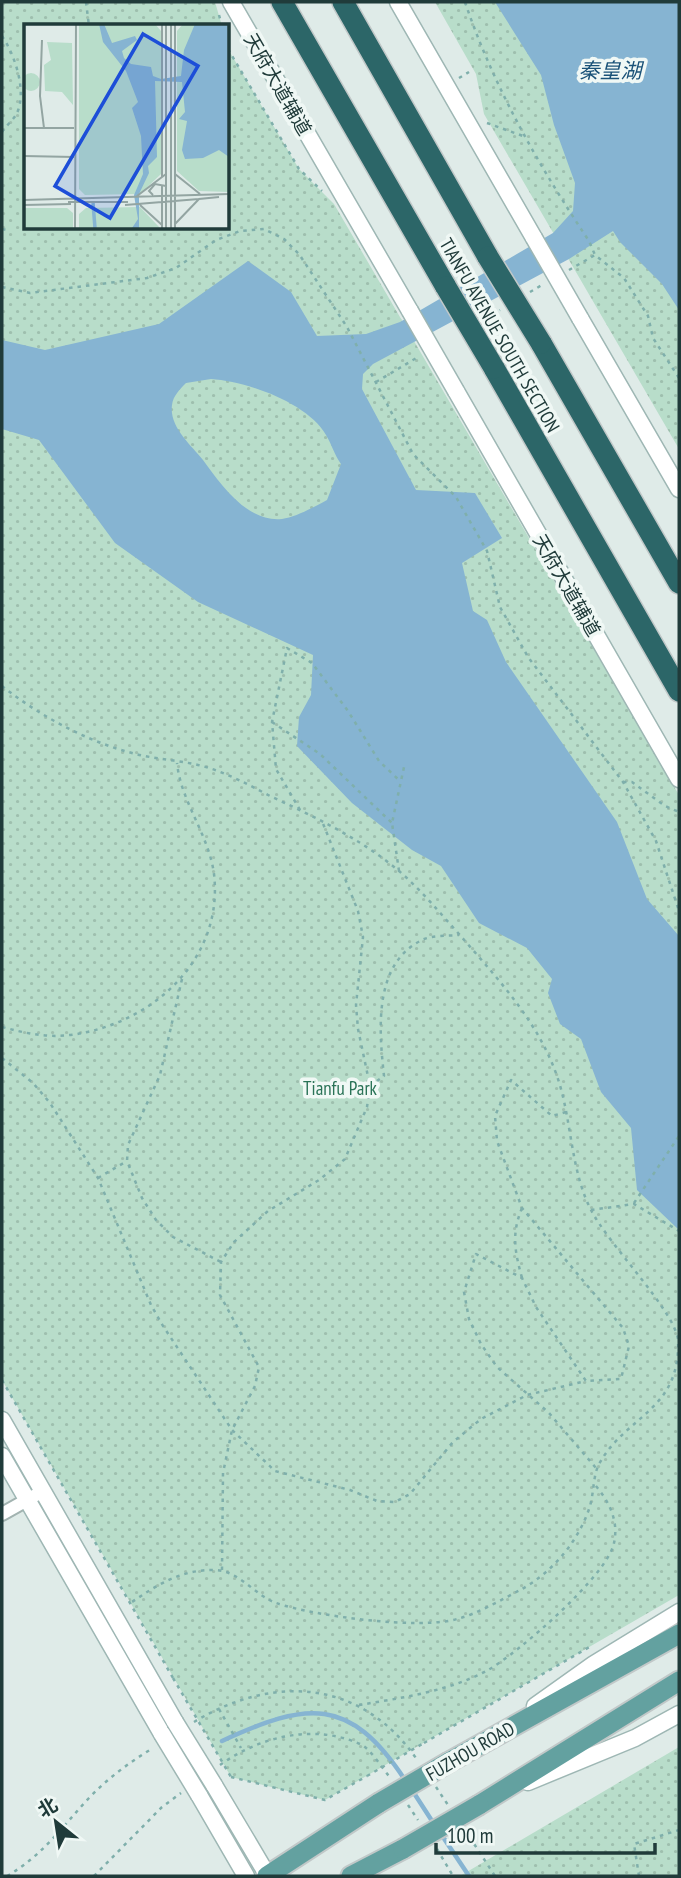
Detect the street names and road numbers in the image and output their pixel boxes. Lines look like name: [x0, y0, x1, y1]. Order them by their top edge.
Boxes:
street label: 天府大道辅道: [239, 29, 317, 139]
street label: TIANFU AVENUE SOUTH SECTION: [435, 234, 565, 436]
street label: 天府大道辅道: [528, 530, 606, 640]
street label: FUZHOU ROAD: [421, 1716, 519, 1786]

